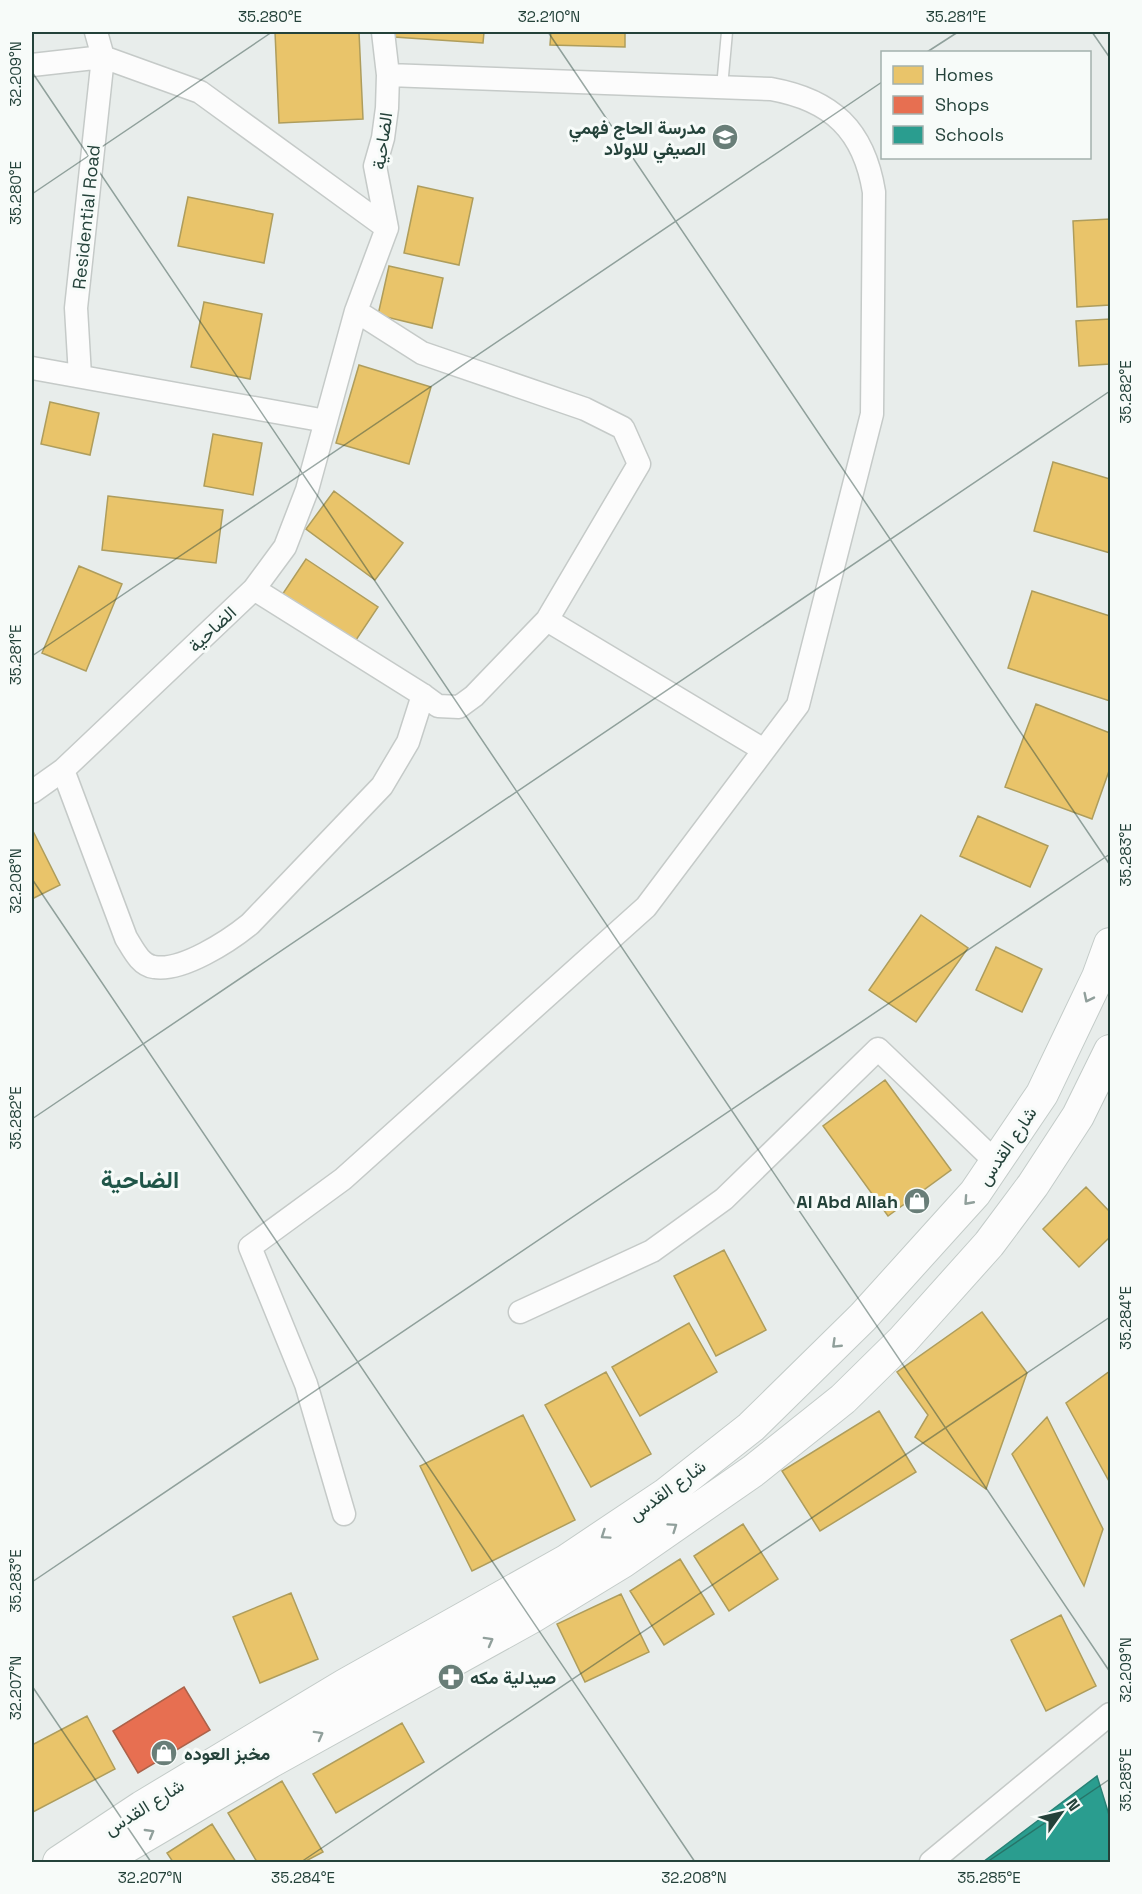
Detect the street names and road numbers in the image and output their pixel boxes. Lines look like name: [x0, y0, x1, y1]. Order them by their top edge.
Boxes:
street label: الضاحية: [367, 111, 397, 171]
street label: Residential Road: [67, 144, 105, 290]
street label: الضاحية: [183, 601, 241, 657]
street label: شارع القدس: [972, 1102, 1043, 1190]
street label: شارع القدس: [624, 1454, 711, 1527]
street label: شارع القدس: [100, 1773, 189, 1841]

